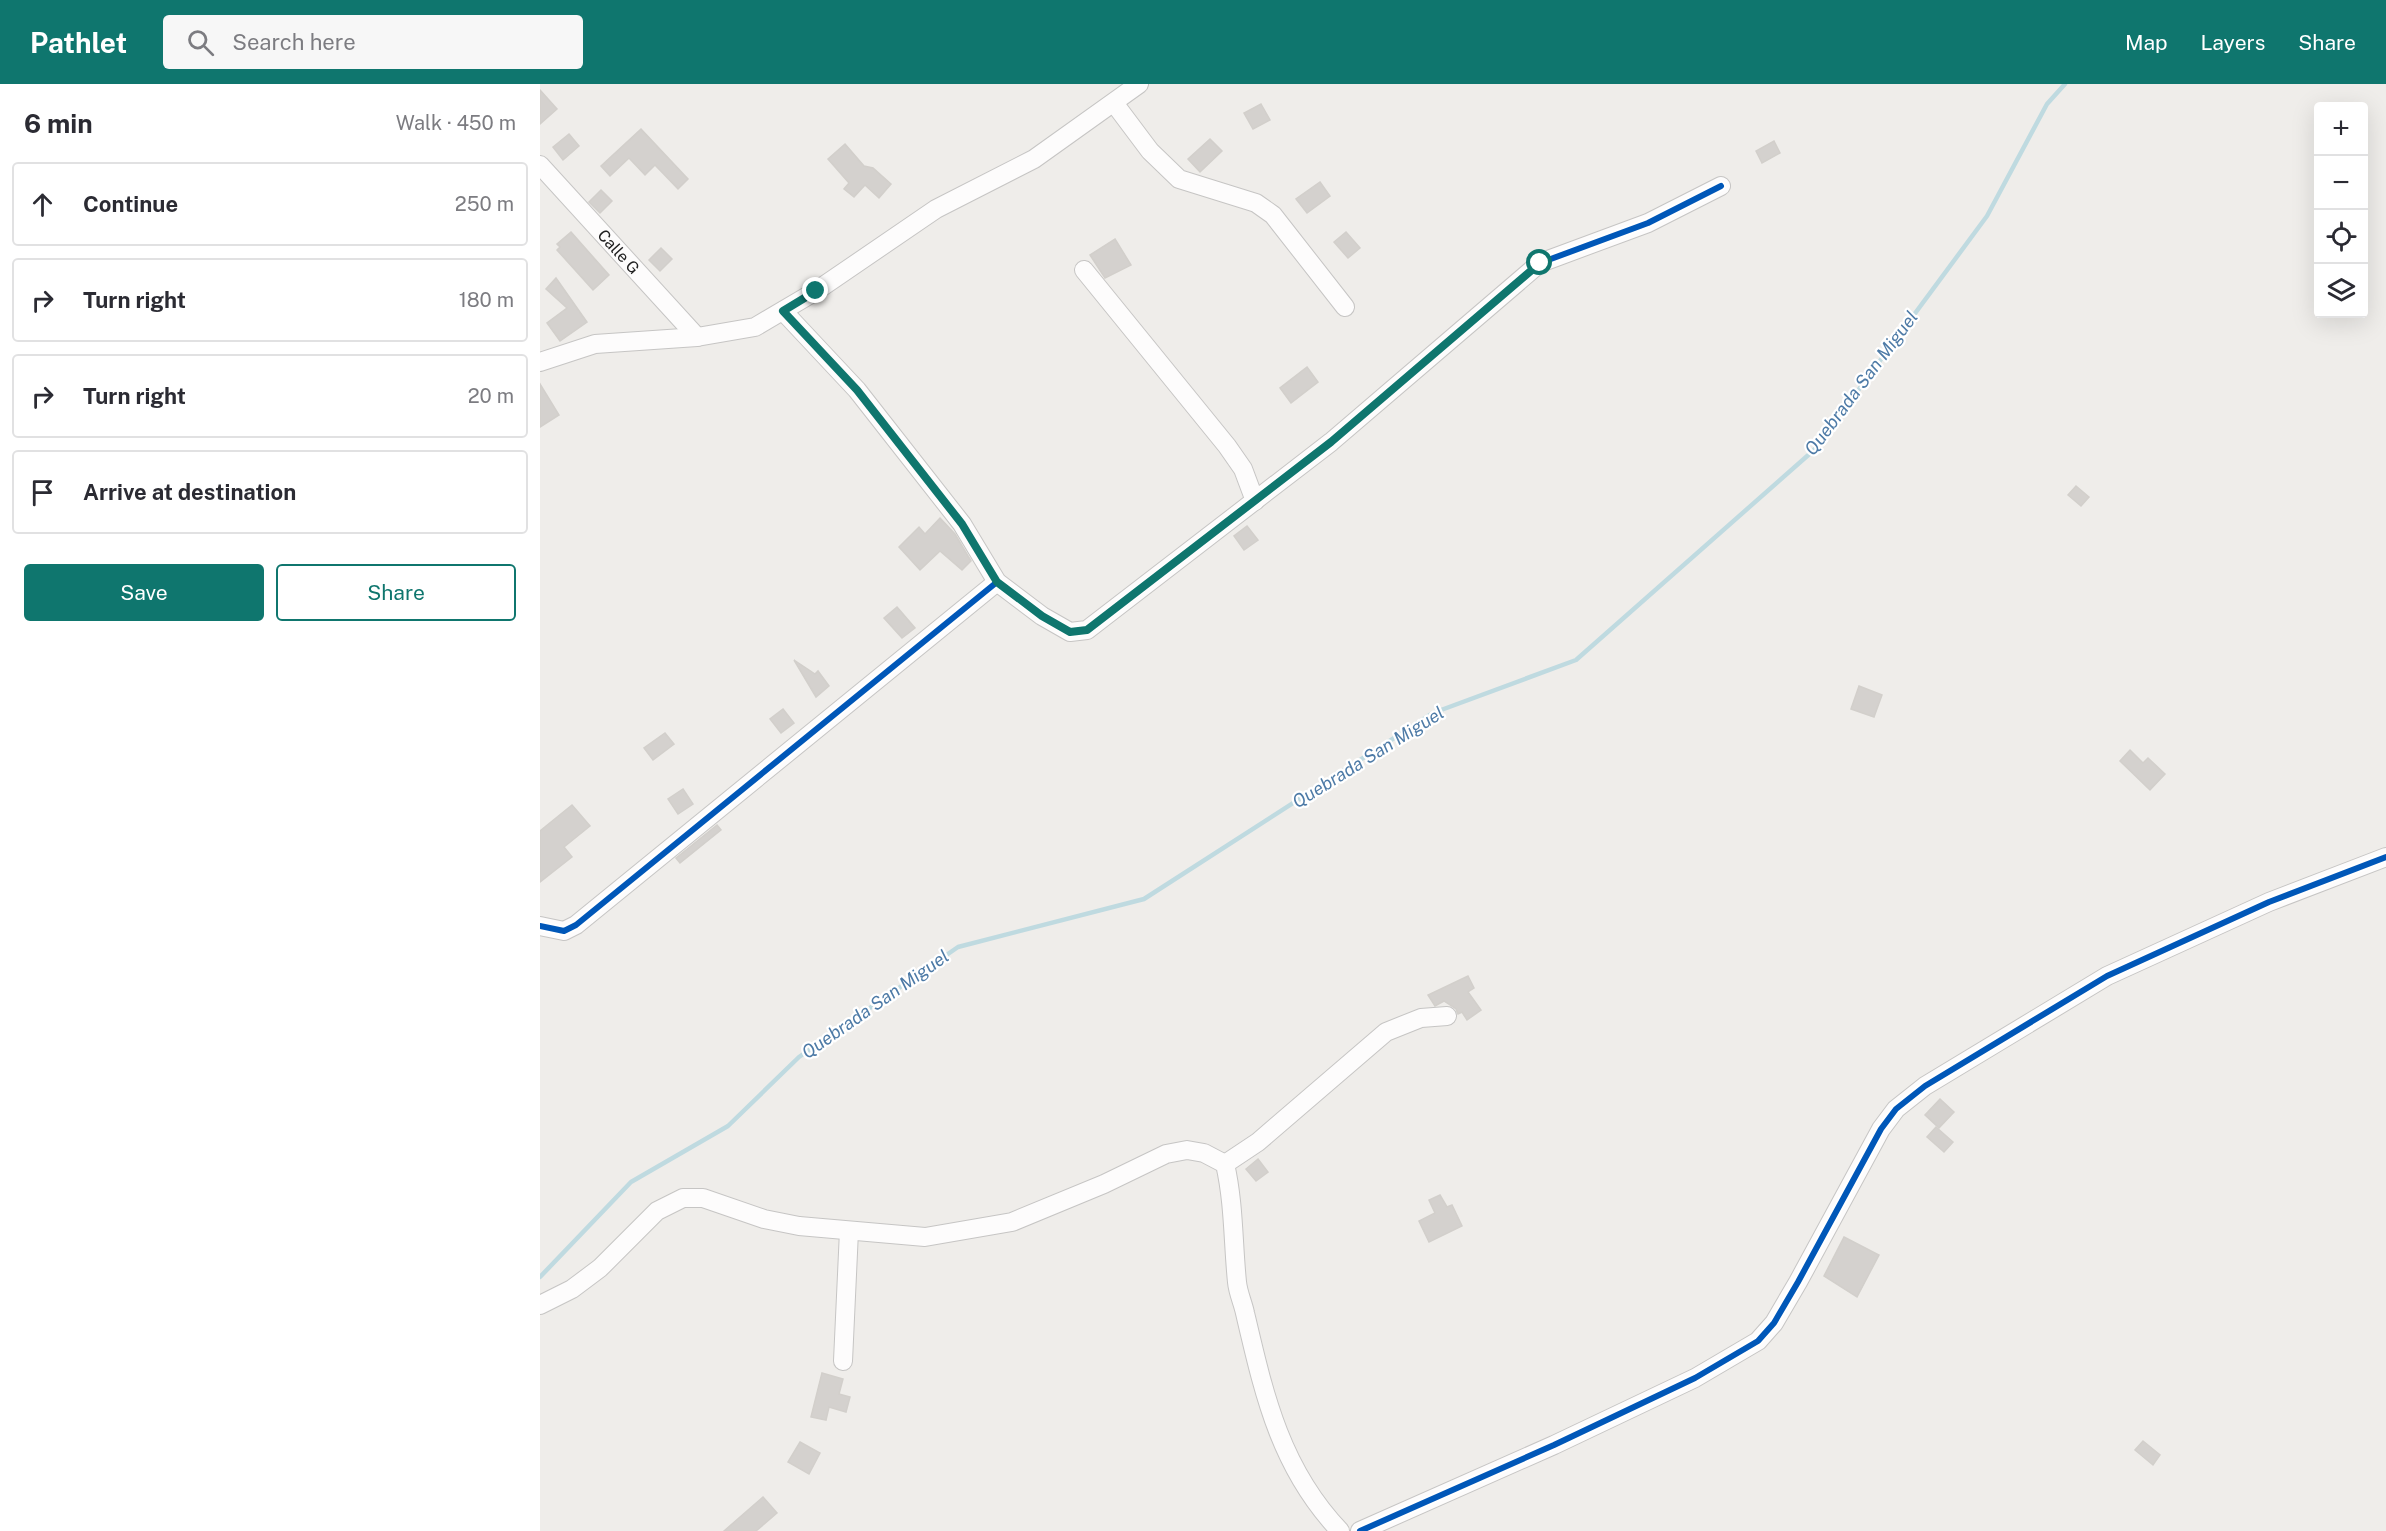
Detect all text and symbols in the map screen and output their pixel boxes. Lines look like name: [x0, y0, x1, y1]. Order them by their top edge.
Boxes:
search box: [163, 15, 583, 69]
text: Pathlet: [30, 26, 127, 59]
icon: search: [184, 26, 217, 59]
text: Search here: [232, 29, 356, 55]
text: Map: [2125, 30, 2168, 55]
text: Layers: [2201, 30, 2265, 55]
text: Share: [2298, 30, 2356, 55]
map controls: [2314, 102, 2368, 318]
button: +: [2314, 102, 2368, 156]
text: 6 min: [24, 108, 93, 139]
text: Walk · 450 m: [396, 111, 516, 135]
button: −: [2314, 156, 2368, 210]
icon: ahead: [26, 188, 59, 221]
text: Continue: [83, 191, 178, 217]
text: 250 m: [455, 192, 514, 216]
button: locate: [2314, 210, 2368, 264]
street label: Calle G: [594, 225, 644, 278]
route start: [1526, 249, 1552, 275]
button: layers: [2314, 264, 2368, 318]
route end: [802, 277, 828, 303]
icon: right: [26, 284, 59, 317]
text: Turn right: [83, 287, 186, 313]
text: 180 m: [459, 288, 514, 312]
water label: Quebrada San Miguel: [1800, 307, 1922, 459]
icon: right: [26, 380, 59, 413]
text: Turn right: [83, 383, 186, 409]
text: 20 m: [468, 384, 514, 408]
icon: arrive: [26, 476, 59, 509]
text: Arrive at destination: [83, 479, 296, 505]
button: Save: [24, 564, 264, 621]
button: Share: [276, 564, 516, 621]
water label: Quebrada San Miguel: [1288, 702, 1448, 812]
water label: Quebrada San Miguel: [797, 945, 953, 1063]

